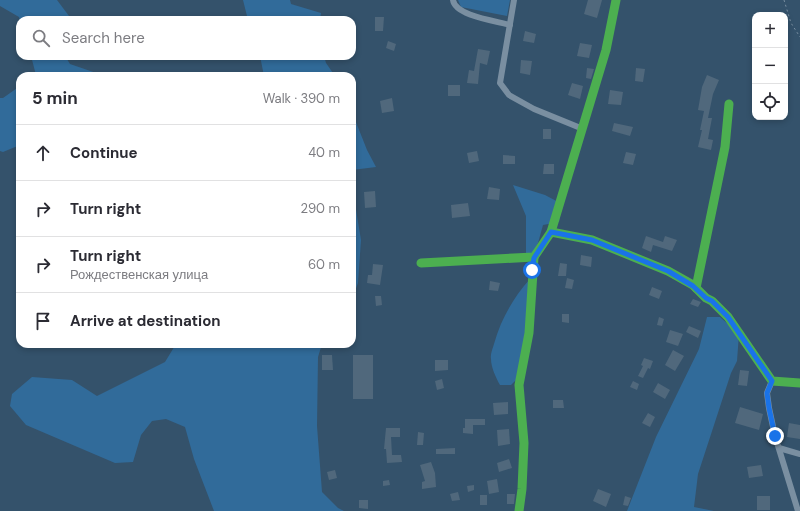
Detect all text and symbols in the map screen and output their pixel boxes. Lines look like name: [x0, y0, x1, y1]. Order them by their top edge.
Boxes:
map controls: [752, 12, 788, 120]
button: +: [752, 12, 788, 48]
search box: [16, 16, 356, 60]
icon: search: [30, 27, 52, 49]
text: Search here: [62, 28, 145, 48]
button: −: [752, 48, 788, 84]
button: locate: [752, 84, 788, 120]
text: 5 min: [32, 87, 78, 109]
text: Walk · 390 m: [263, 90, 340, 107]
icon: ahead: [32, 142, 54, 164]
text: Continue: [70, 143, 138, 163]
text: 40 m: [308, 144, 340, 161]
icon: right: [32, 198, 54, 220]
text: Turn right: [70, 199, 141, 219]
text: 290 m: [301, 200, 340, 217]
text: Turn right: [70, 246, 141, 266]
icon: right: [32, 254, 54, 276]
text: 60 m: [308, 256, 340, 273]
route start: [523, 261, 541, 279]
text: Рождественская улица: [70, 266, 208, 283]
icon: arrive: [32, 310, 54, 332]
text: Arrive at destination: [70, 311, 221, 331]
route end: [766, 427, 784, 445]

